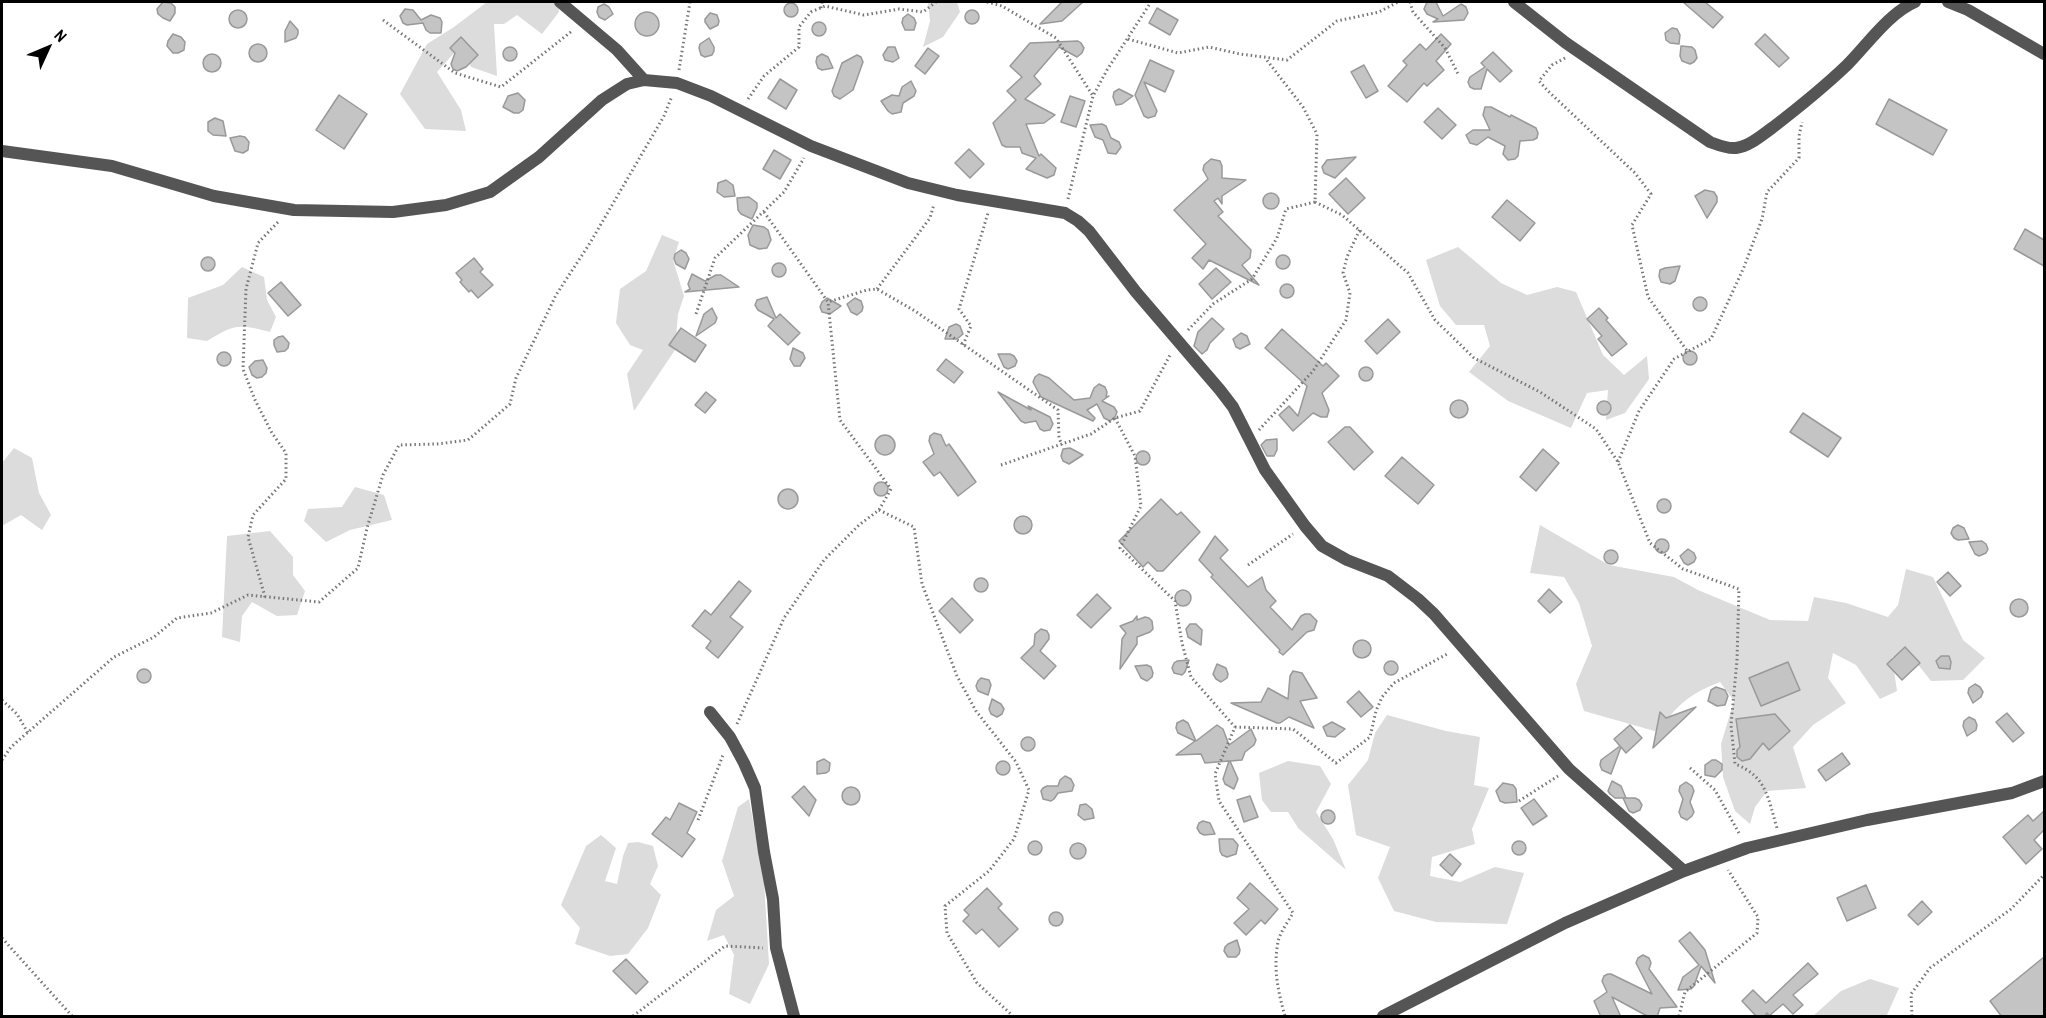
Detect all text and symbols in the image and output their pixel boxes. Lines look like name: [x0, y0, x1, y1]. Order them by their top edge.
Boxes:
north arrow: [18, 18, 78, 78]
text: N: [50, 24, 72, 47]

